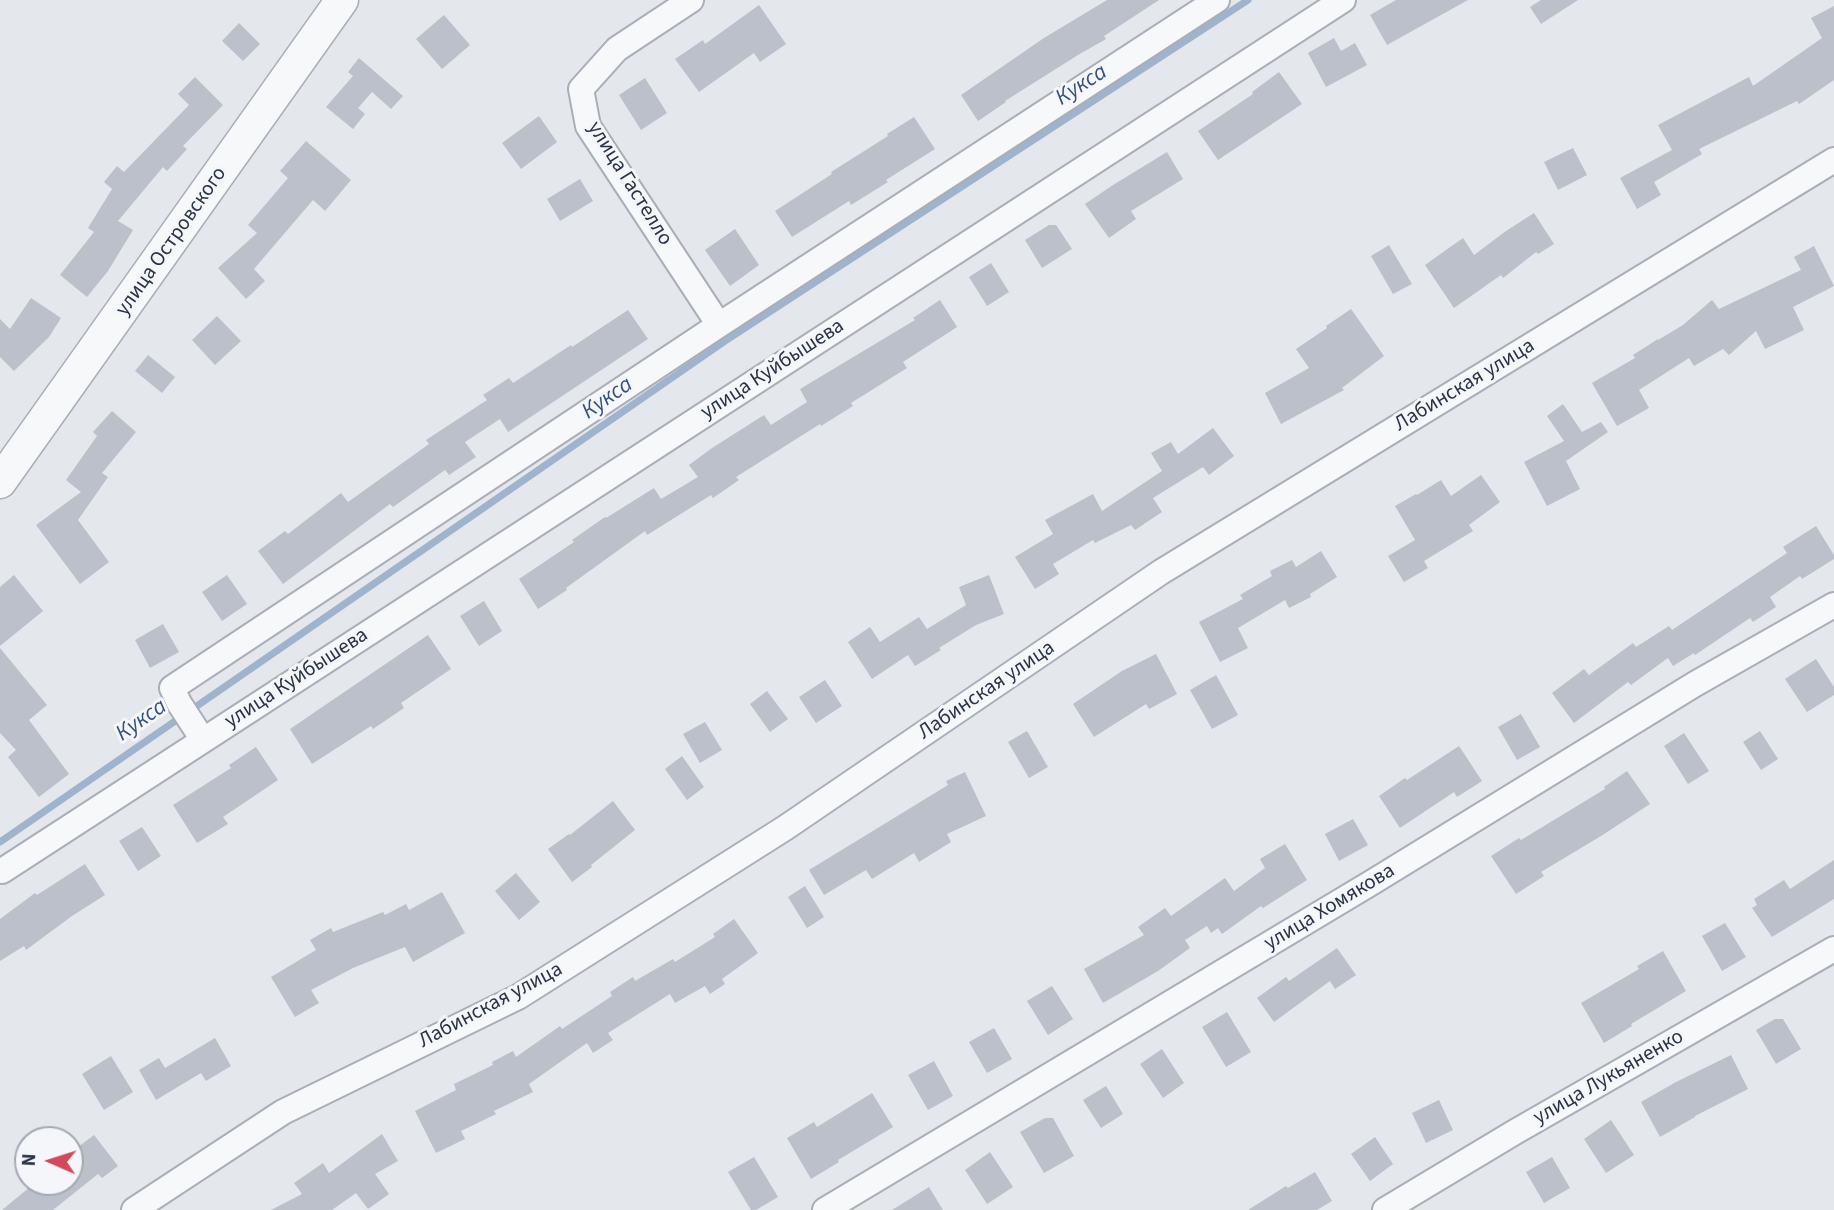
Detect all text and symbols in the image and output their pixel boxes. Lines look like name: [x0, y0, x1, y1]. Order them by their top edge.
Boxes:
water label: Кукса: [1051, 59, 1113, 113]
street label: улица Гастелло: [581, 117, 677, 251]
street label: улица Островского: [111, 163, 233, 321]
street label: улица Куйбышева: [697, 314, 849, 426]
street label: Лабинская улица: [1390, 334, 1540, 438]
water label: Кукса: [577, 372, 639, 426]
street label: улица Куйбышева: [221, 623, 373, 735]
street label: Лабинская улица: [914, 636, 1060, 746]
water label: Кукса: [111, 694, 173, 748]
street label: улица Хомякова: [1260, 859, 1400, 957]
street label: Лабинская улица: [415, 957, 567, 1055]
street label: улица Лукьяненко: [1530, 1025, 1688, 1131]
north arrow: [14, 1126, 84, 1196]
text: N: [16, 1153, 43, 1167]

